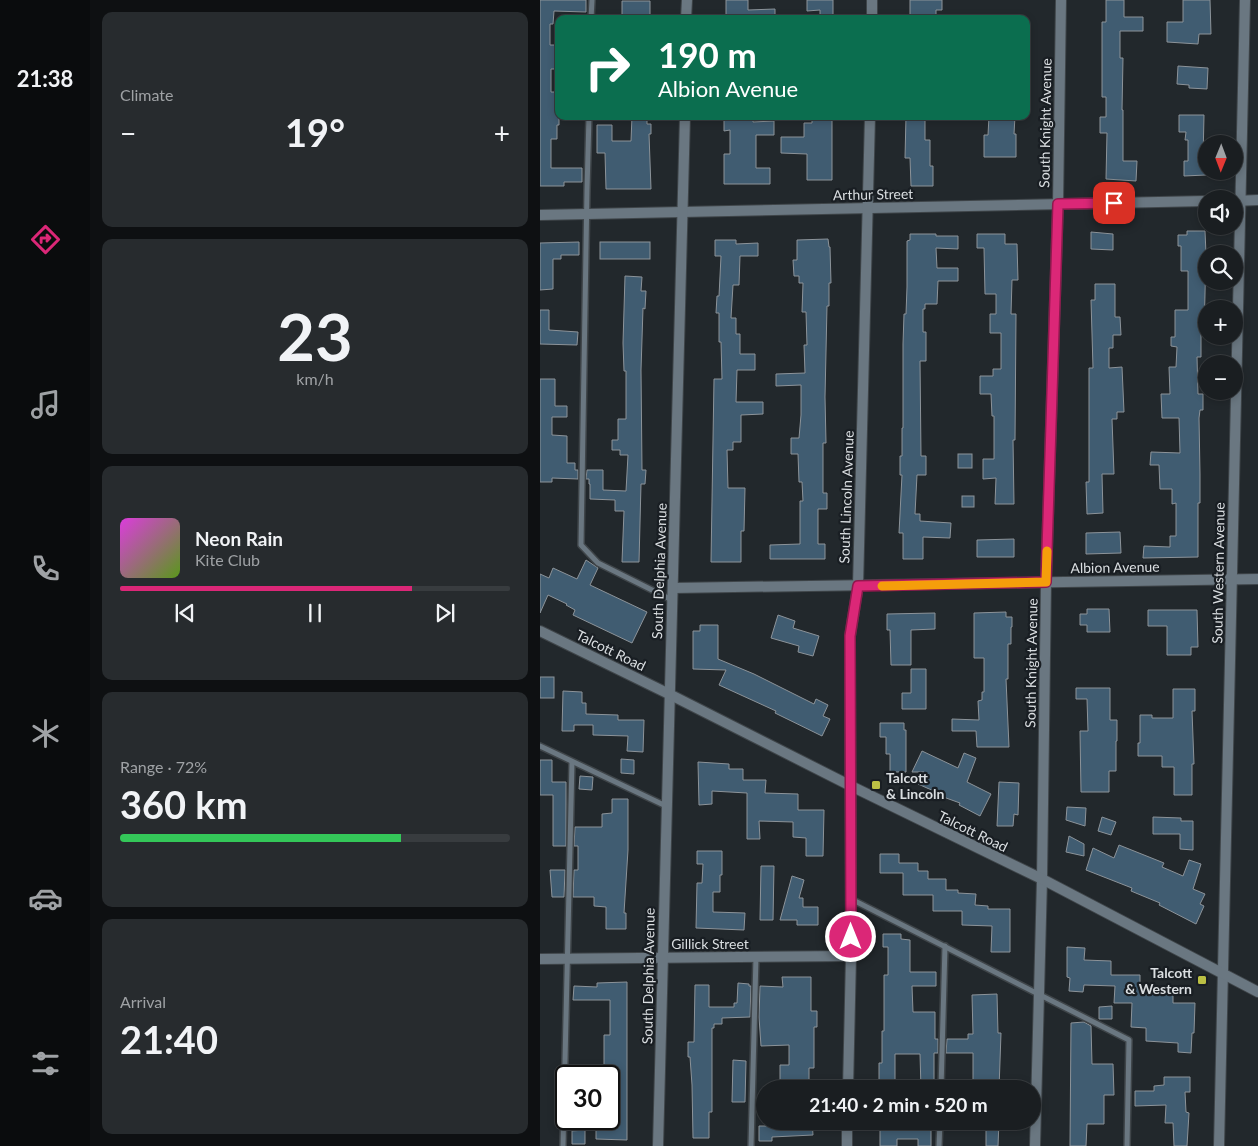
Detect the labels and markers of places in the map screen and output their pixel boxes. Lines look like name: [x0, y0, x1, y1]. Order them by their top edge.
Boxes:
pin: [1093, 182, 1135, 224]
place label: Talcott & Lincoln: [886, 769, 944, 802]
marker: Talcott & Lincoln: [870, 779, 882, 791]
place label: Talcott & Western: [1125, 964, 1192, 997]
marker: Talcott & Western: [1196, 974, 1208, 986]

